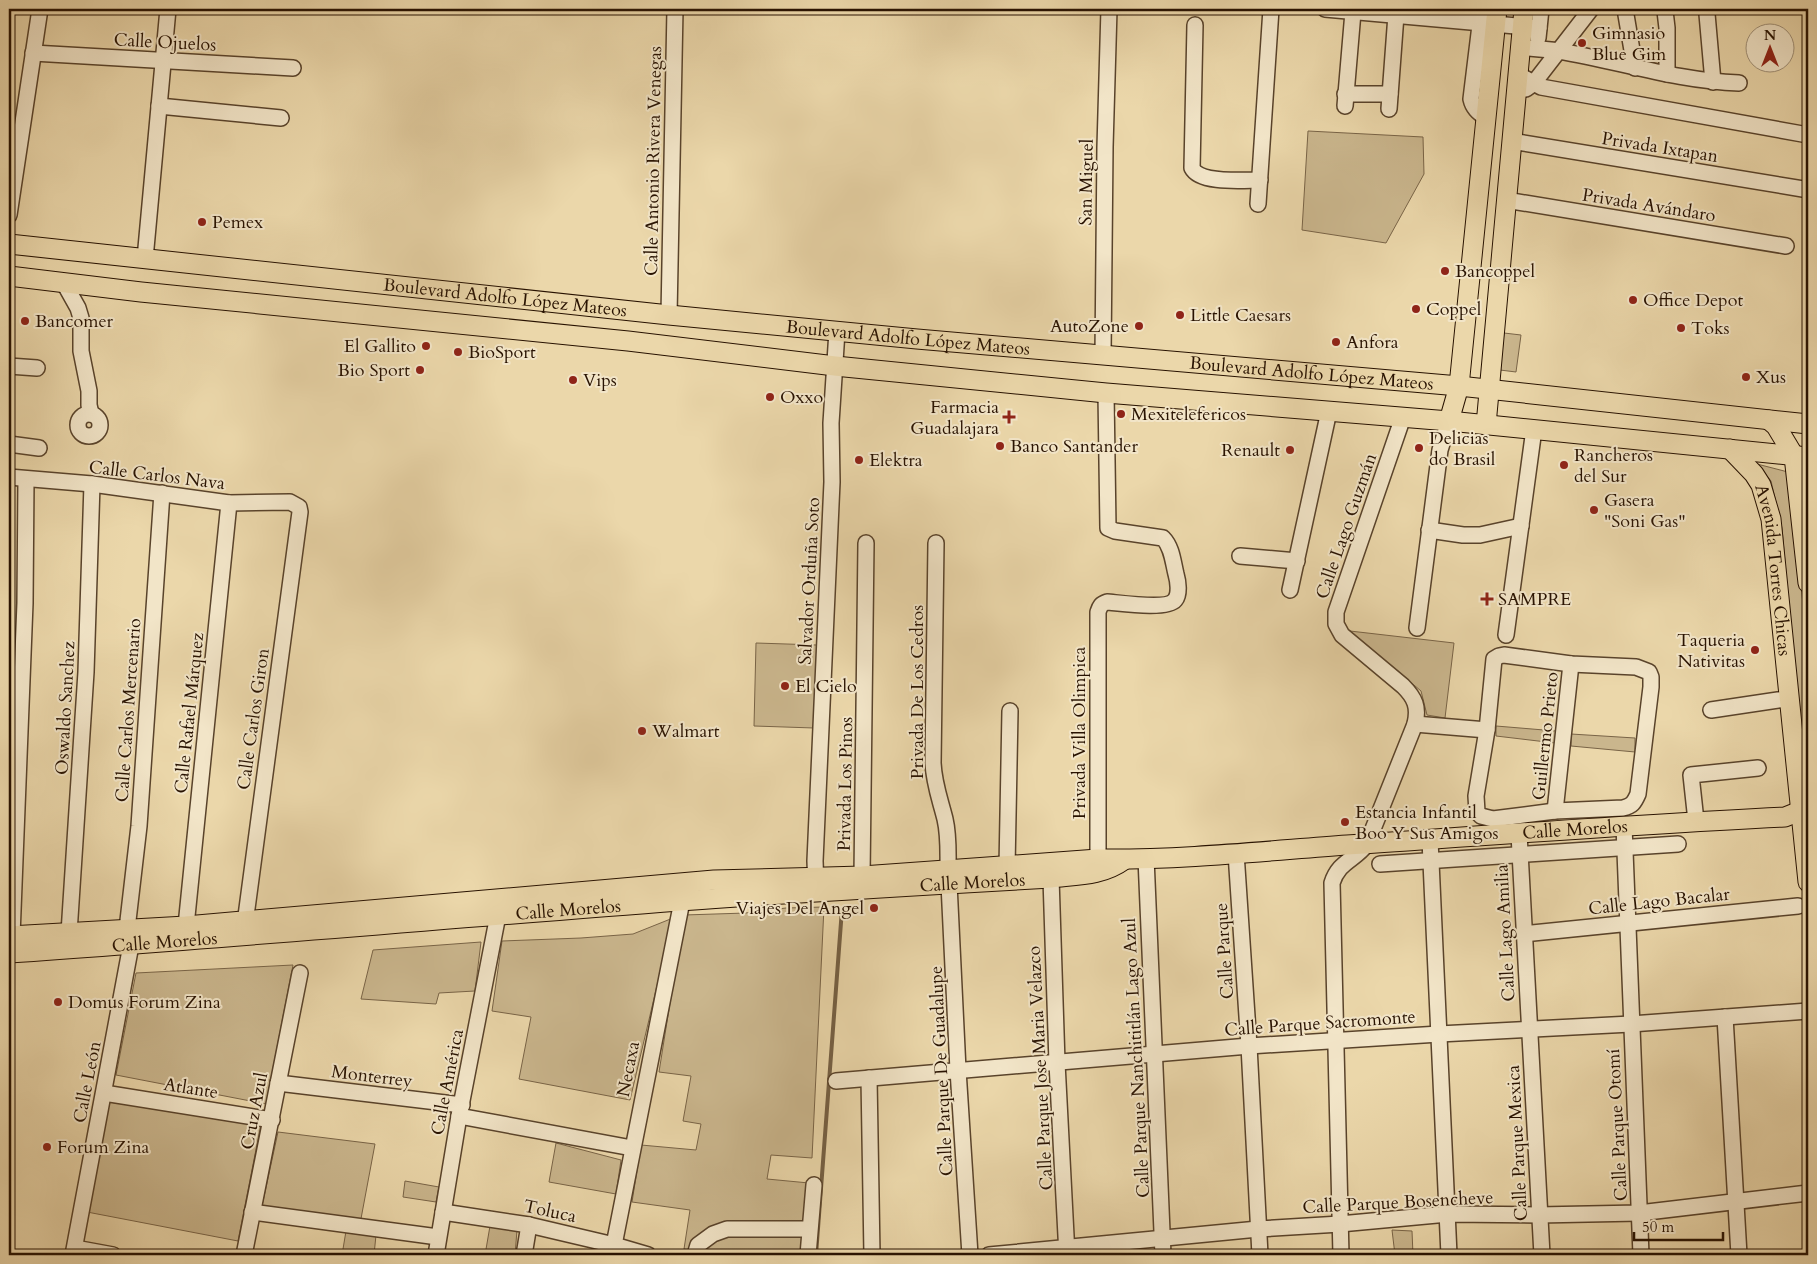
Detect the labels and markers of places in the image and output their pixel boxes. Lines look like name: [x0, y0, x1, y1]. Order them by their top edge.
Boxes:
place label: Gimnasio Blue Gim: [1592, 21, 1667, 67]
marker: Gimnasio Blue Gim: [1576, 37, 1588, 49]
place label: Pemex: [212, 210, 263, 235]
marker: Pemex: [196, 216, 208, 228]
place label: Bancoppel: [1455, 259, 1536, 284]
marker: Bancoppel: [1439, 265, 1451, 277]
place label: Office Depot: [1643, 288, 1743, 313]
marker: Office Depot: [1627, 294, 1639, 306]
place label: Coppel: [1426, 297, 1482, 322]
place label: Little Caesars: [1190, 303, 1291, 328]
marker: Coppel: [1410, 303, 1422, 315]
place label: Bancomer: [35, 309, 114, 334]
marker: Little Caesars: [1174, 309, 1186, 321]
place label: AutoZone: [1050, 314, 1129, 339]
marker: Bancomer: [19, 315, 31, 327]
place label: Toks: [1691, 316, 1730, 341]
marker: AutoZone: [1133, 320, 1145, 332]
marker: Toks: [1675, 322, 1687, 334]
place label: Anfora: [1346, 330, 1399, 355]
place label: El Gallito: [344, 334, 416, 359]
marker: Anfora: [1330, 336, 1342, 348]
marker: El Gallito: [420, 340, 432, 352]
place label: BioSport: [468, 340, 536, 365]
marker: BioSport: [452, 346, 464, 358]
place label: Bio Sport: [338, 358, 410, 383]
marker: Bio Sport: [414, 364, 426, 376]
place label: Xus: [1756, 365, 1786, 390]
place label: Vips: [583, 368, 617, 393]
marker: Xus: [1740, 371, 1752, 383]
marker: Vips: [567, 374, 579, 386]
place label: Oxxo: [780, 385, 823, 410]
marker: Oxxo: [764, 391, 776, 403]
place label: Farmacia Guadalajara: [910, 395, 999, 441]
place label: Mexitelefericos: [1131, 402, 1246, 427]
marker: Mexitelefericos: [1115, 408, 1127, 420]
marker: Farmacia Guadalajara: [1003, 411, 1015, 423]
place label: Delicias do Brasil: [1429, 426, 1496, 472]
place label: Banco Santander: [1010, 434, 1138, 459]
place label: Renault: [1221, 438, 1280, 463]
marker: Banco Santander: [994, 440, 1006, 452]
marker: Delicias do Brasil: [1413, 442, 1425, 454]
place label: Rancheros del Sur: [1574, 443, 1653, 489]
marker: Renault: [1284, 444, 1296, 456]
place label: Elektra: [869, 448, 923, 473]
marker: Elektra: [853, 454, 865, 466]
marker: Rancheros del Sur: [1558, 459, 1570, 471]
place label: Gasera "Soni Gas": [1604, 488, 1686, 534]
marker: Gasera "Soni Gas": [1588, 504, 1600, 516]
place label: SAMPRE: [1498, 587, 1571, 612]
marker: SAMPRE: [1480, 592, 1494, 606]
place label: Taqueria Nativitas: [1677, 628, 1745, 674]
marker: Taqueria Nativitas: [1749, 644, 1761, 656]
place label: El Cielo: [795, 674, 857, 699]
marker: El Cielo: [779, 680, 791, 692]
place label: Walmart: [651, 719, 720, 744]
marker: Walmart: [636, 725, 648, 737]
place label: Estancia Infantil Boo Y Sus Amigos: [1355, 800, 1498, 846]
marker: Estancia Infantil Boo Y Sus Amigos: [1339, 816, 1351, 828]
place label: Viajes Del Angel: [736, 896, 864, 921]
marker: Viajes Del Angel: [868, 902, 880, 914]
place label: Domus Forum Zina: [68, 990, 221, 1015]
marker: Domus Forum Zina: [52, 996, 64, 1008]
place label: Forum Zina: [57, 1135, 150, 1160]
marker: Forum Zina: [41, 1141, 53, 1153]

